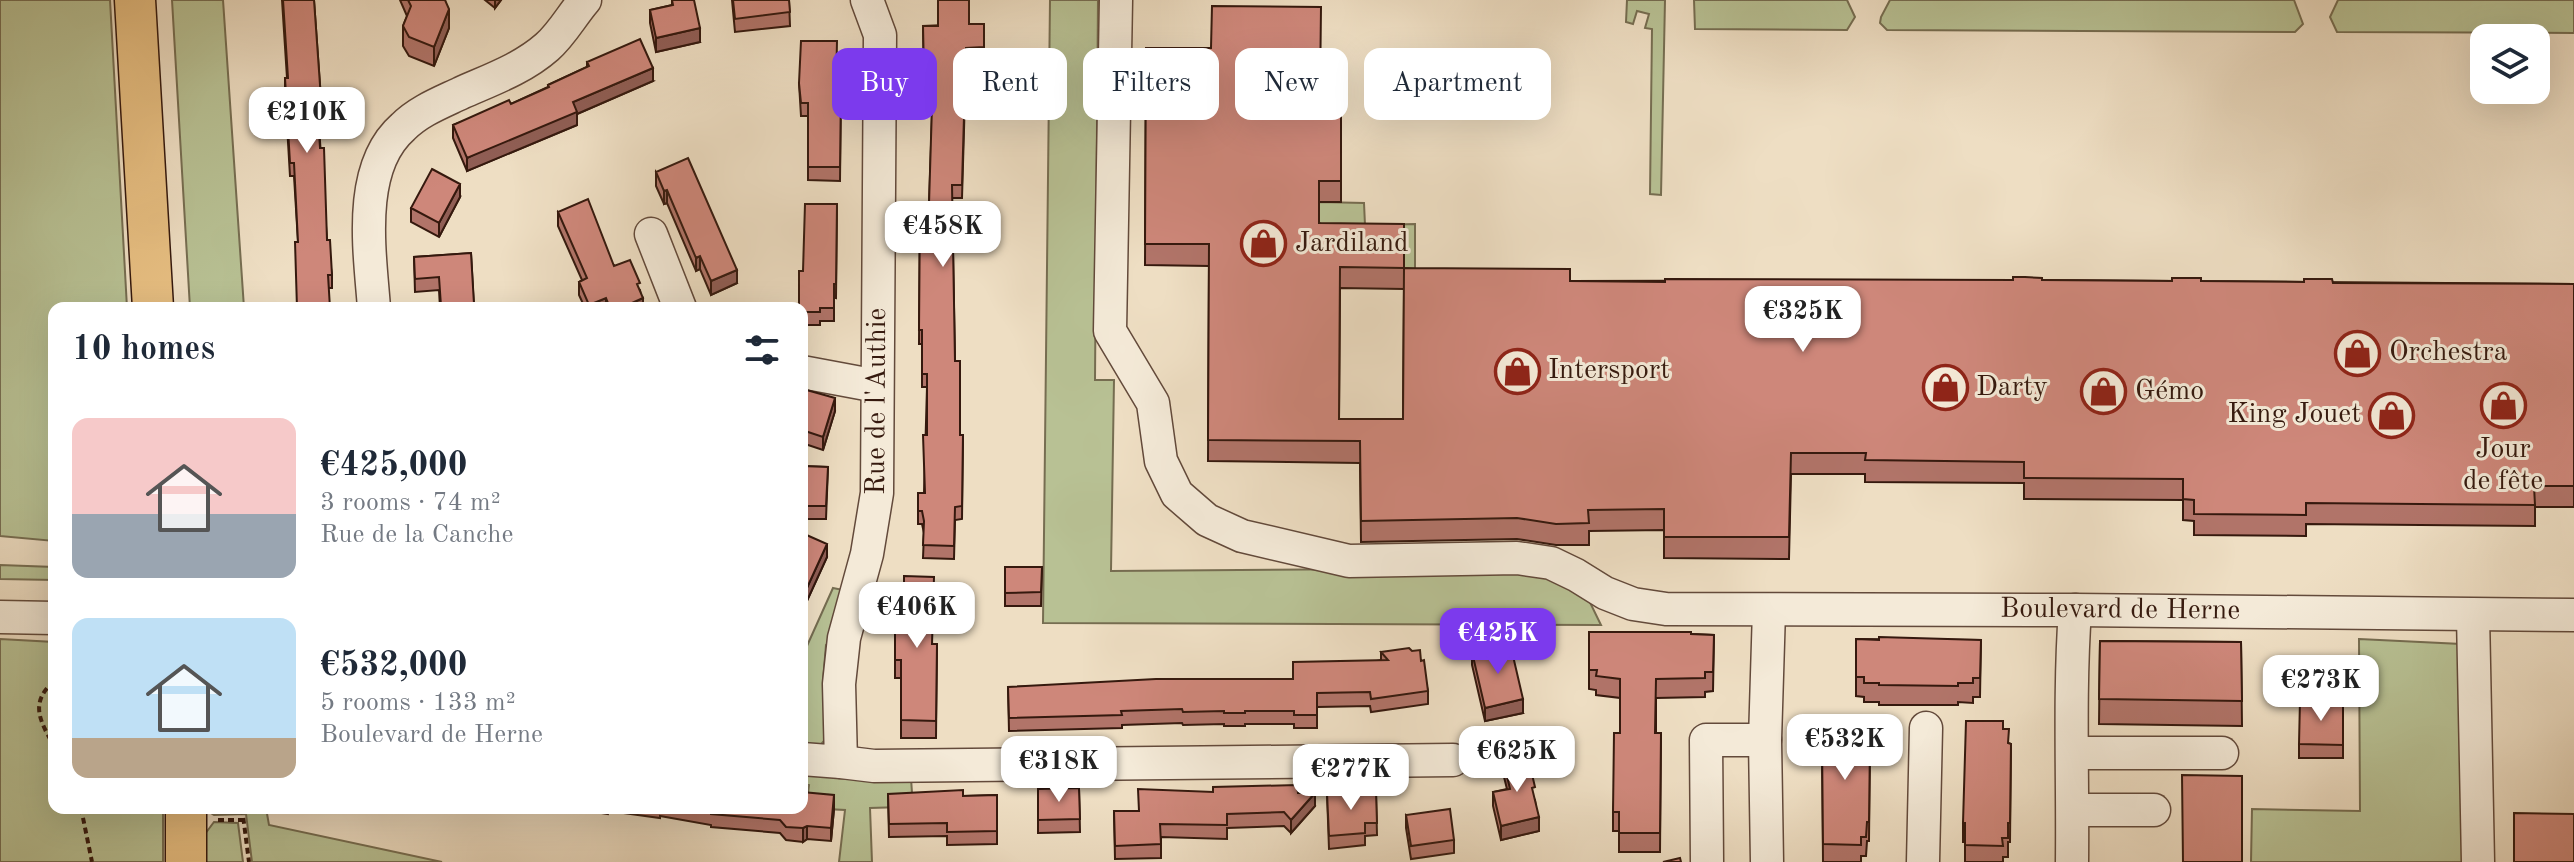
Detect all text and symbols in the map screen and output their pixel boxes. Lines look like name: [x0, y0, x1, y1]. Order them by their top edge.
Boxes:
map controls: [2470, 24, 2550, 104]
button: layers: [2470, 24, 2550, 104]
chip: Buy: [832, 48, 937, 120]
chip: Rent: [953, 48, 1067, 120]
chip: Filters: [1083, 48, 1219, 120]
chip: New: [1235, 48, 1348, 120]
chip: Apartment: [1364, 48, 1551, 120]
pin: €210K: [251, 87, 363, 155]
text: €210K: [267, 100, 347, 126]
pin: €458K: [887, 201, 999, 269]
text: €458K: [903, 214, 983, 240]
shop icon: Jardiland: [1240, 220, 1288, 268]
place label: Jardiland: [1295, 230, 1409, 258]
pin: €325K: [1747, 286, 1859, 354]
text: €325K: [1763, 299, 1843, 325]
street label: Rue de l'Authie: [863, 308, 892, 495]
icon: filters: [740, 328, 784, 372]
shop icon: Orchestra: [2334, 329, 2382, 377]
text: 10 homes: [72, 333, 215, 367]
place label: Orchestra: [2389, 339, 2508, 367]
shop icon: Intersport: [1493, 347, 1541, 395]
place label: Intersport: [1548, 357, 1670, 385]
shop icon: Darty: [1921, 364, 1969, 412]
shop icon: Gémo: [2080, 368, 2128, 416]
place label: Darty: [1976, 374, 2048, 402]
place label: Gémo: [2135, 378, 2204, 406]
shop icon: Jour de fête: [2479, 382, 2527, 430]
shop icon: King Jouet: [2368, 391, 2416, 439]
place label: King Jouet: [2228, 401, 2361, 429]
place label: Jour de fête: [2463, 436, 2543, 496]
text: €425,000: [320, 449, 468, 483]
icon: home: [136, 450, 232, 546]
text: 3 rooms · 74 m²: [320, 490, 501, 516]
text: Rue de la Canche: [320, 522, 513, 548]
pin: €406K: [861, 582, 973, 650]
text: €406K: [877, 595, 957, 621]
street label: Boulevard de Herne: [2000, 596, 2240, 626]
pin: €425K: [1442, 608, 1554, 676]
text: €425K: [1458, 621, 1538, 647]
text: €532,000: [320, 649, 468, 683]
icon: home: [136, 650, 232, 746]
pin: €273K: [2265, 655, 2377, 723]
text: €273K: [2281, 668, 2361, 694]
text: 5 rooms · 133 m²: [320, 690, 516, 716]
pin: €532K: [1789, 714, 1901, 782]
text: Boulevard de Herne: [320, 722, 543, 748]
pin: €625K: [1461, 726, 1573, 794]
text: €532K: [1805, 727, 1885, 753]
pin: €318K: [1003, 736, 1115, 804]
text: €625K: [1477, 739, 1557, 765]
pin: €277K: [1295, 744, 1407, 812]
text: €318K: [1019, 749, 1099, 775]
text: €277K: [1311, 757, 1391, 783]

